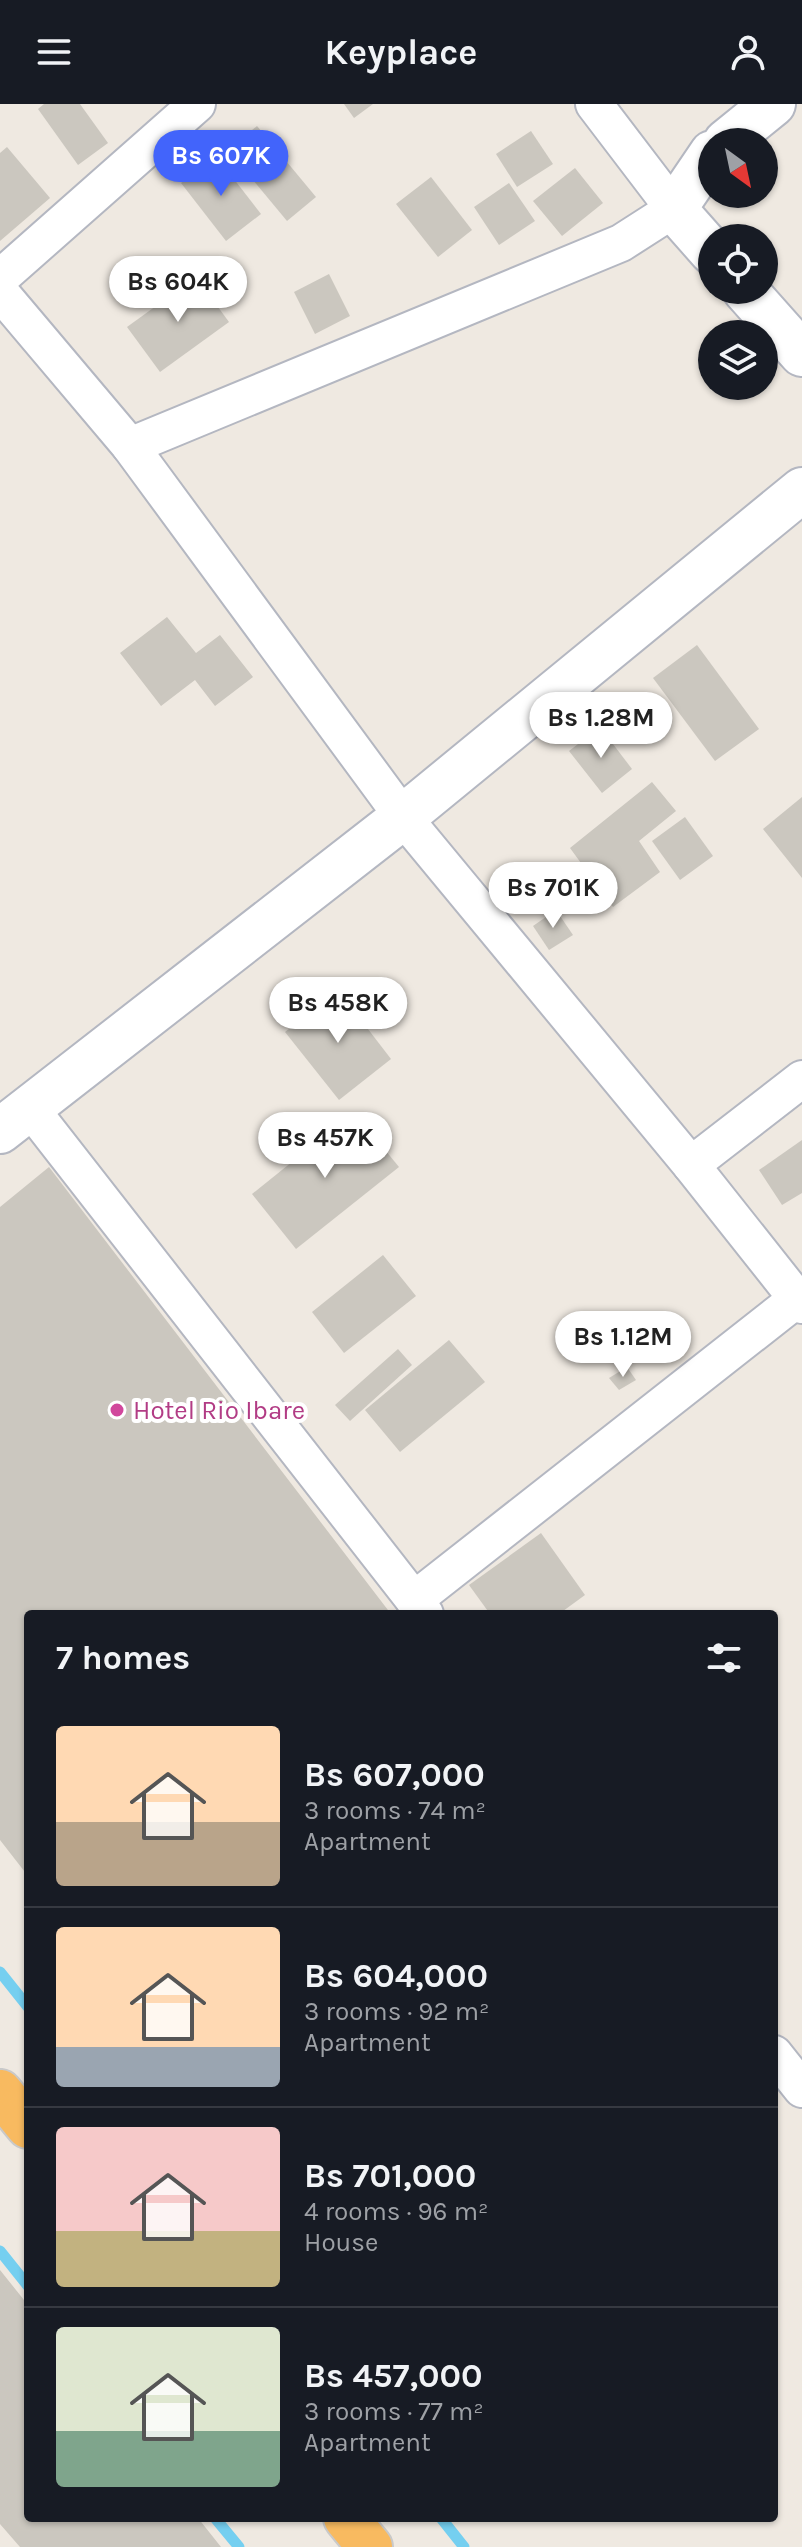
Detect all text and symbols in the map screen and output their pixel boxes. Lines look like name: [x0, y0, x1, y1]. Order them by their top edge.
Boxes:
icon: menu: [32, 30, 76, 74]
icon: person: [726, 30, 770, 74]
text: Keyplace: [325, 31, 477, 73]
north arrow: [698, 128, 778, 208]
map controls: [698, 128, 778, 400]
pin: Bs 607K: [147, 130, 295, 198]
text: Bs 607K: [171, 140, 271, 171]
button: locate: [698, 224, 778, 304]
pin: Bs 604K: [104, 256, 252, 324]
text: Bs 604K: [127, 266, 229, 297]
button: layers: [698, 320, 778, 400]
pin: Bs 1.28M: [518, 692, 684, 760]
text: Bs 1.28M: [547, 702, 655, 733]
pin: Bs 701K: [479, 862, 627, 930]
text: Bs 701K: [507, 872, 599, 903]
pin: Bs 458K: [264, 977, 412, 1045]
text: Bs 458K: [287, 987, 389, 1018]
pin: Bs 457K: [251, 1112, 399, 1180]
text: Bs 457K: [276, 1122, 374, 1153]
pin: Bs 1.12M: [540, 1311, 706, 1379]
text: Bs 1.12M: [573, 1321, 673, 1352]
place label: Hotel Rio Ibare: [133, 1395, 305, 1426]
marker: Hotel Rio Ibare: [108, 1401, 126, 1419]
icon: filters: [702, 1636, 746, 1680]
text: 7 homes: [56, 1638, 190, 1678]
text: Bs 607,000: [304, 1755, 485, 1795]
icon: home: [120, 1758, 216, 1854]
text: 3 rooms · 74 m²: [304, 1795, 486, 1826]
text: Apartment: [304, 1826, 431, 1857]
text: Bs 604,000: [304, 1956, 488, 1996]
icon: home: [120, 1959, 216, 2055]
text: 3 rooms · 92 m²: [304, 1996, 489, 2027]
text: Apartment: [304, 2027, 431, 2058]
text: Bs 701,000: [304, 2156, 476, 2196]
icon: home: [120, 2159, 216, 2255]
text: 4 rooms · 96 m²: [304, 2196, 488, 2227]
text: House: [304, 2227, 378, 2258]
text: Bs 457,000: [304, 2356, 483, 2396]
icon: home: [120, 2359, 216, 2455]
text: 3 rooms · 77 m²: [304, 2396, 484, 2427]
text: Apartment: [304, 2427, 431, 2458]

